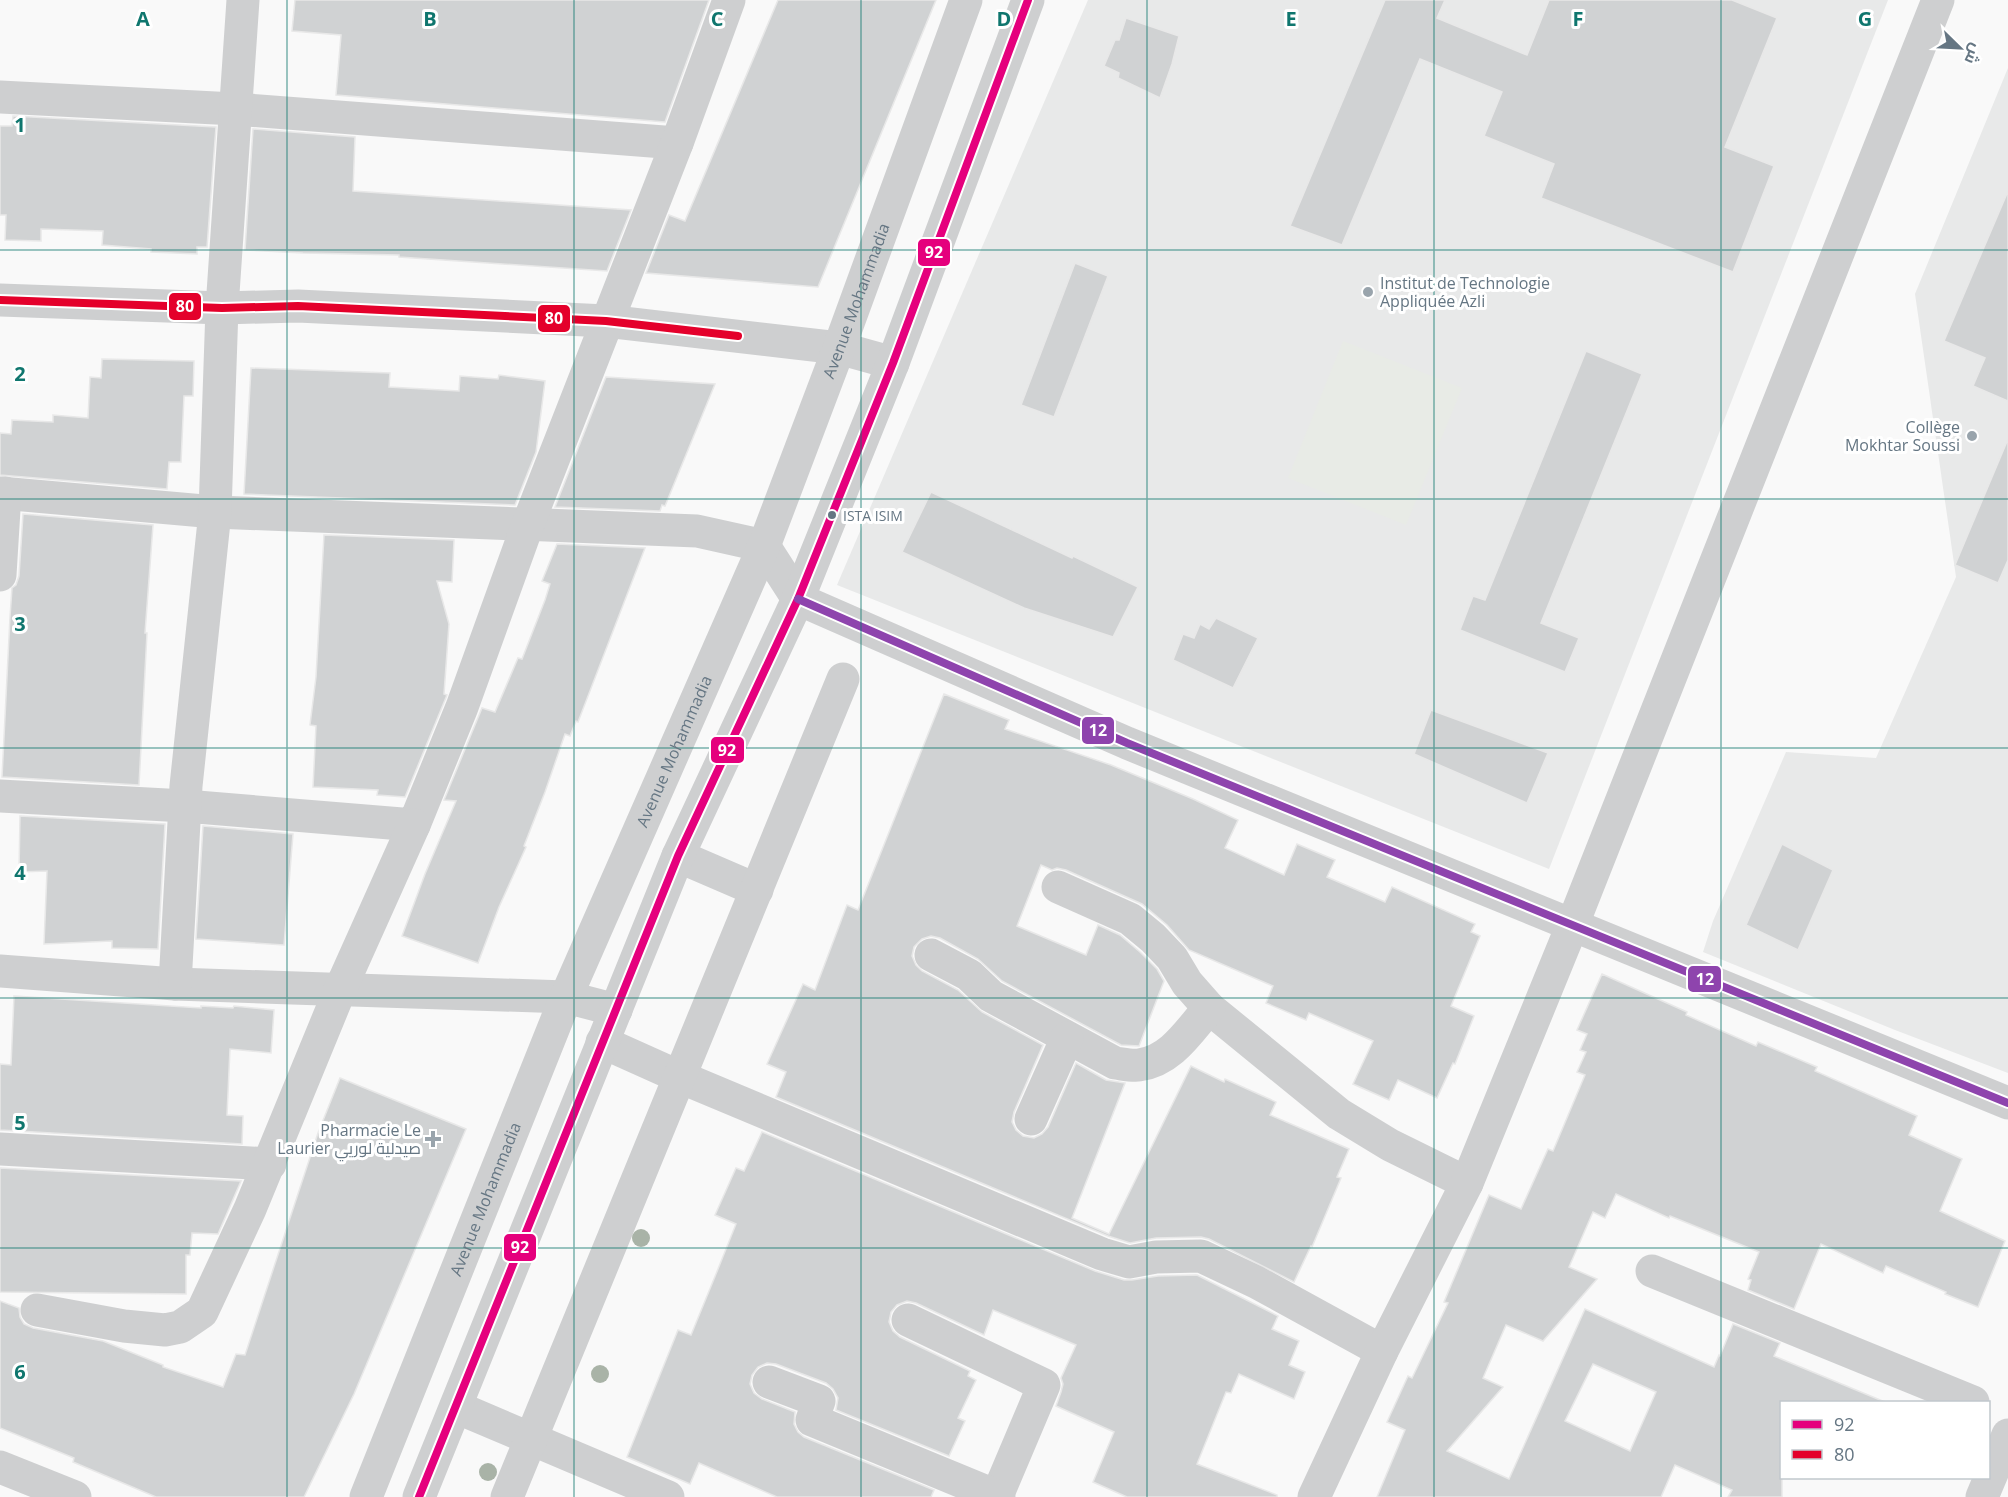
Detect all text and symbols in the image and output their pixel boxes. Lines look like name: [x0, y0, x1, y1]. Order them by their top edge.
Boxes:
text: A: [136, 5, 150, 32]
text: B: [423, 5, 437, 32]
text: C: [711, 5, 724, 32]
text: D: [997, 5, 1011, 32]
text: E: [1285, 5, 1297, 32]
text: F: [1573, 5, 1583, 32]
text: G: [1858, 5, 1872, 32]
north arrow: [1930, 18, 1990, 78]
text: ش: [1959, 40, 1988, 68]
text: 1: [14, 111, 26, 138]
street label: Avenue Mohammadia: [817, 220, 895, 382]
line badge: 92: [917, 238, 951, 267]
text: 92: [925, 241, 943, 263]
place label: Institut de Technologie Appliquée Azli: [1380, 272, 1550, 312]
marker: Institut de Technologie Appliquée Azli: [1361, 285, 1375, 299]
line badge: 80: [168, 292, 202, 321]
text: 80: [176, 295, 194, 317]
line badge: 80: [537, 304, 571, 333]
text: 80: [545, 307, 563, 329]
text: 2: [14, 360, 26, 387]
place label: Collège Mokhtar Soussi: [1845, 416, 1960, 456]
marker: Collège Mokhtar Soussi: [1965, 429, 1979, 443]
place label: ISTA ISIM: [843, 506, 903, 525]
marker: ISTA ISIM: [826, 509, 838, 521]
text: 3: [14, 610, 26, 637]
street label: Avenue Mohammadia: [631, 672, 717, 831]
line badge: 12: [1081, 716, 1115, 745]
text: 12: [1089, 719, 1107, 741]
line badge: 92: [710, 736, 745, 764]
text: 92: [718, 739, 736, 761]
text: 4: [14, 859, 26, 886]
line badge: 12: [1687, 965, 1722, 993]
text: 12: [1696, 968, 1714, 990]
text: 5: [14, 1109, 26, 1136]
place label: Pharmacie Le Laurier صيدلية لوريي: [277, 1119, 421, 1162]
street label: Avenue Mohammadia: [445, 1119, 526, 1279]
marker: Pharmacie Le Laurier صيدلية لوريي: [426, 1132, 440, 1146]
line badge: 92: [503, 1233, 537, 1262]
text: 92: [511, 1236, 529, 1258]
text: 6: [14, 1358, 26, 1385]
legend: [1780, 1401, 1990, 1479]
text: 92: [1834, 1412, 1855, 1436]
text: 80: [1834, 1442, 1855, 1466]

